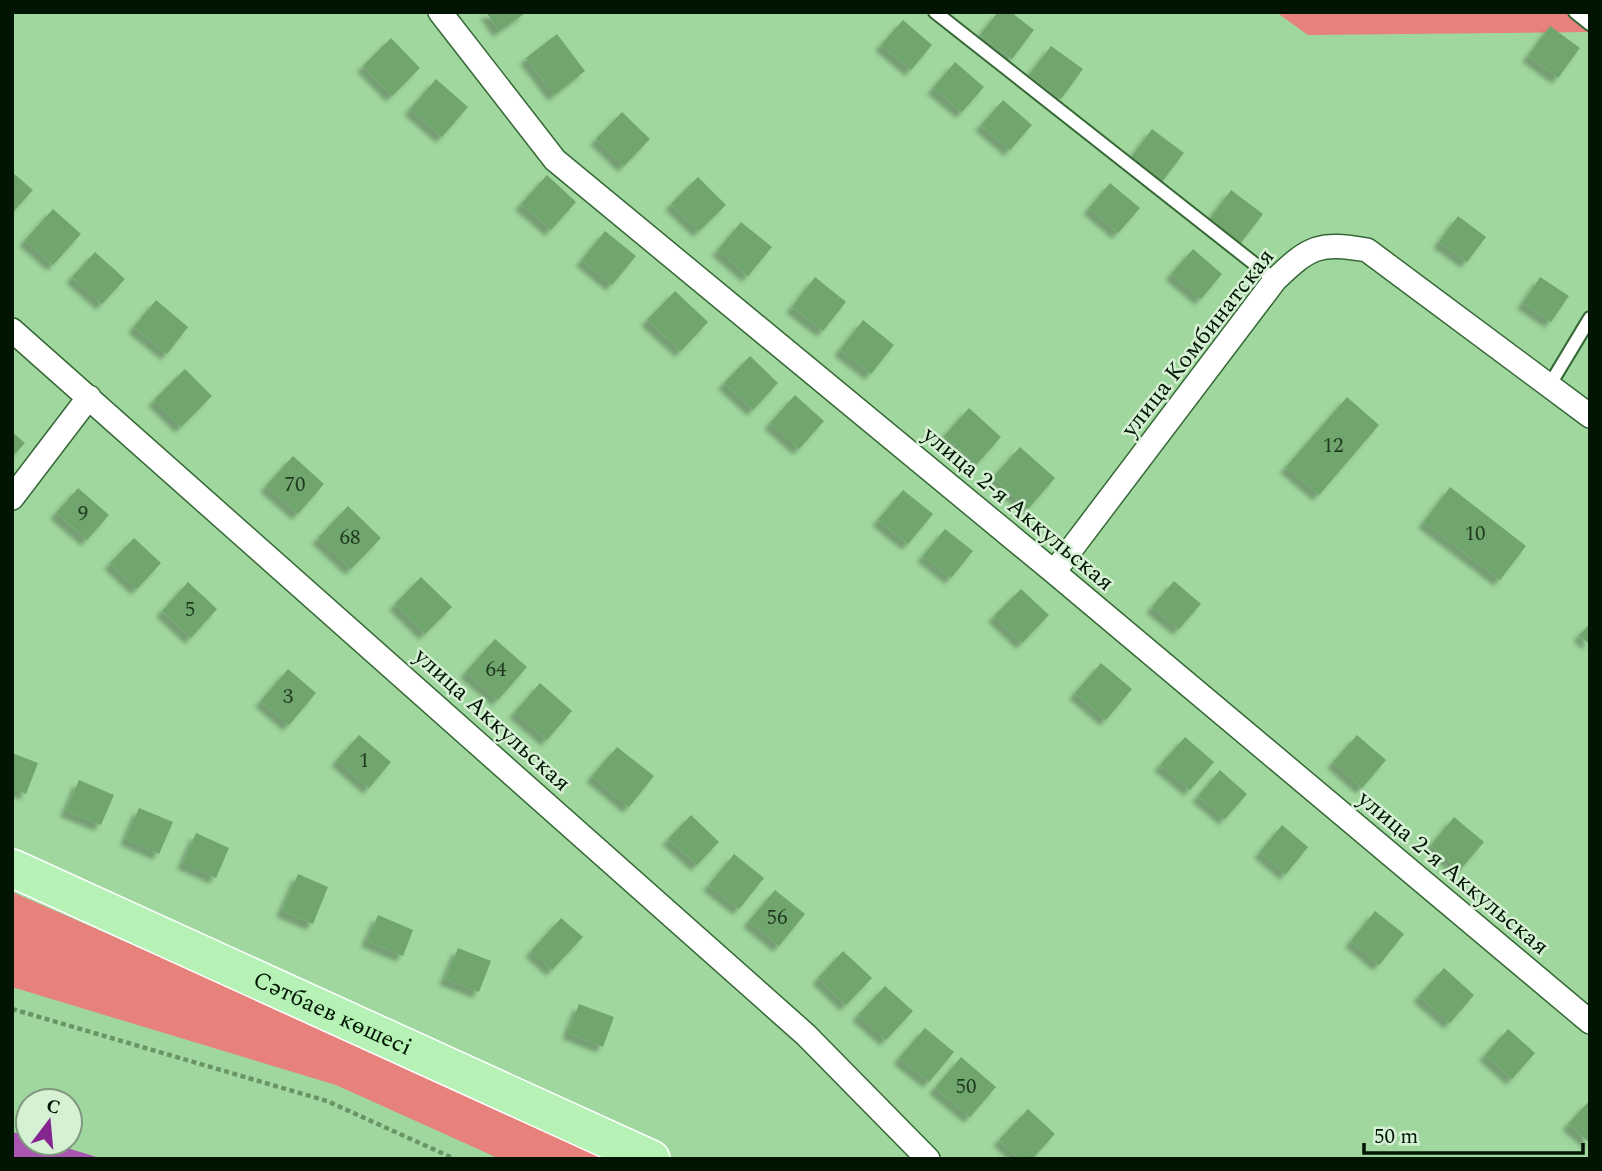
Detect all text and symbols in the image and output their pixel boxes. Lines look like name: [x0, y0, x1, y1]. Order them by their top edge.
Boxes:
street label: улица Комбинатская: [1112, 241, 1283, 446]
street label: улица 2-я Аккульская: [913, 417, 1122, 600]
house number: 12: [1323, 430, 1344, 462]
house number: 70: [285, 469, 306, 501]
house number: 9: [78, 498, 88, 530]
house number: 10: [1465, 518, 1486, 550]
house number: 68: [340, 522, 361, 554]
house number: 5: [185, 594, 195, 626]
street label: улица Аккульская: [405, 639, 579, 801]
house number: 64: [486, 654, 507, 686]
house number: 3: [283, 681, 294, 713]
house number: 1: [359, 745, 369, 777]
street label: улица 2-я Аккульская: [1348, 781, 1557, 964]
house number: 56: [767, 902, 788, 934]
street label: Сәтбаев көшесі: [247, 962, 418, 1066]
house number: 50: [956, 1071, 977, 1103]
north arrow: [14, 1087, 84, 1157]
text: С: [43, 1091, 64, 1123]
scale bar: [1364, 1112, 1583, 1156]
text: 50 m: [1374, 1121, 1418, 1153]

